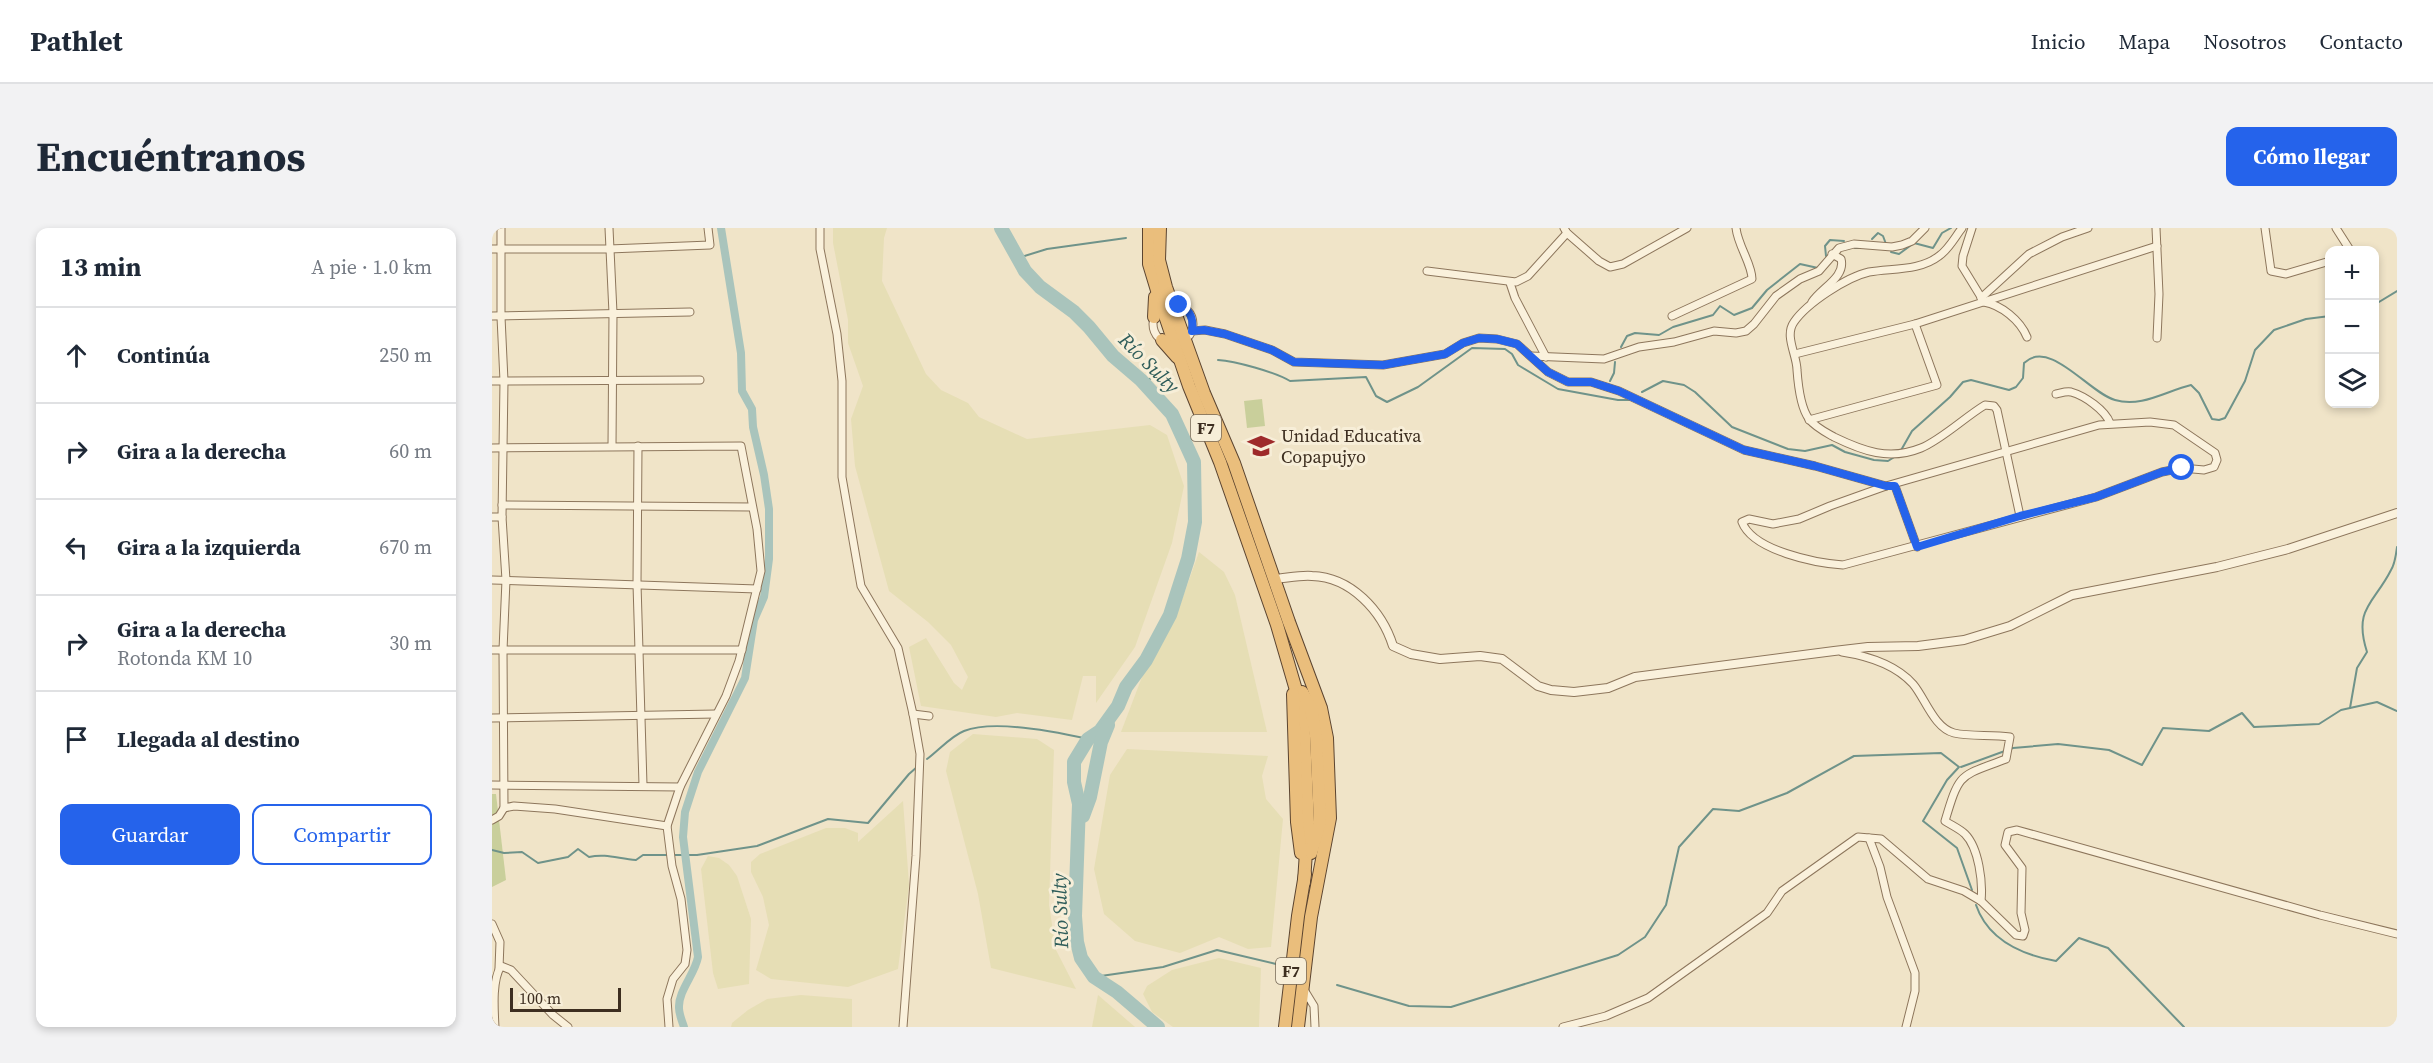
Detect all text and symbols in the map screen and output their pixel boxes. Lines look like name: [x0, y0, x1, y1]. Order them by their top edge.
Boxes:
text: Pathlet: [30, 22, 123, 60]
text: Inicio: [2031, 27, 2085, 56]
text: Mapa: [2118, 27, 2170, 56]
text: Nosotros: [2203, 27, 2286, 56]
text: Contacto: [2319, 27, 2403, 56]
text: Encuéntranos: [36, 127, 306, 185]
button: Cómo llegar: [2226, 127, 2397, 186]
map controls: [2325, 246, 2379, 408]
button: +: [2325, 246, 2379, 300]
text: 13 min: [60, 249, 142, 285]
text: A pie · 1.0 km: [311, 253, 432, 281]
route end: [1165, 291, 1191, 317]
button: −: [2325, 300, 2379, 354]
water label: Río Sulty: [1112, 326, 1186, 400]
icon: ahead: [60, 339, 93, 372]
text: Continúa: [117, 340, 210, 370]
text: 250 m: [379, 341, 432, 369]
button: layers: [2325, 354, 2379, 408]
road number: F7: [1191, 415, 1221, 441]
place label: Unidad Educativa Copapujyo: [1281, 423, 1422, 469]
school or university icon: Unidad Educativa Copapujyo: [1246, 431, 1276, 461]
icon: right: [60, 435, 93, 468]
text: Gira a la derecha: [117, 436, 286, 466]
text: 60 m: [389, 437, 432, 465]
route start: [2168, 454, 2194, 480]
icon: left: [60, 531, 93, 564]
text: Gira a la izquierda: [117, 532, 301, 562]
text: 670 m: [379, 533, 432, 561]
text: Gira a la derecha: [117, 614, 286, 644]
icon: right: [60, 627, 93, 660]
text: 30 m: [389, 629, 432, 657]
text: Rotonda KM 10: [117, 644, 252, 672]
icon: arrive: [60, 723, 93, 756]
text: Llegada al destino: [117, 724, 300, 754]
button: Guardar: [60, 804, 240, 865]
button: Compartir: [252, 804, 432, 865]
water label: Río Sulty: [1045, 872, 1075, 950]
road number: F7: [1276, 958, 1306, 984]
scale bar: [510, 985, 621, 1012]
text: 100 m: [519, 987, 561, 1009]

